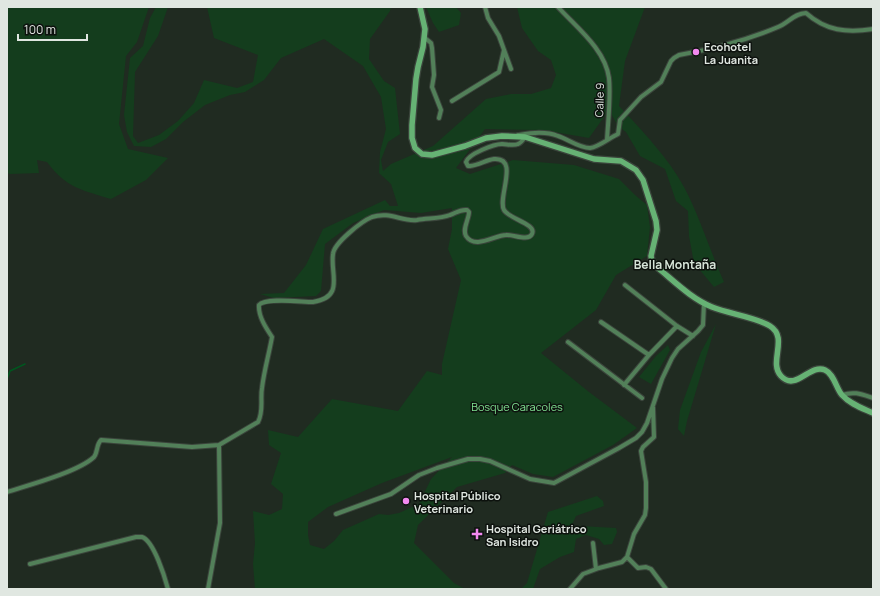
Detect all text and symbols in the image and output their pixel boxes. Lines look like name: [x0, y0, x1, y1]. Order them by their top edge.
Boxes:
scale bar: [18, 16, 87, 42]
text: 100 m: [24, 21, 56, 38]
place label: Ecohotel La Juanita: [704, 39, 758, 67]
marker: Ecohotel La Juanita: [691, 47, 701, 57]
street label: Calle 9: [591, 82, 607, 118]
district label: Bella Montaña: [634, 256, 716, 273]
park label: Bosque Caracoles: [471, 399, 563, 414]
place label: Hospital Público Veterinario: [414, 488, 501, 516]
marker: Hospital Público Veterinario: [401, 496, 411, 506]
place label: Hospital Geriátrico San Isidro: [486, 521, 587, 549]
marker: Hospital Geriátrico San Isidro: [471, 528, 483, 540]

